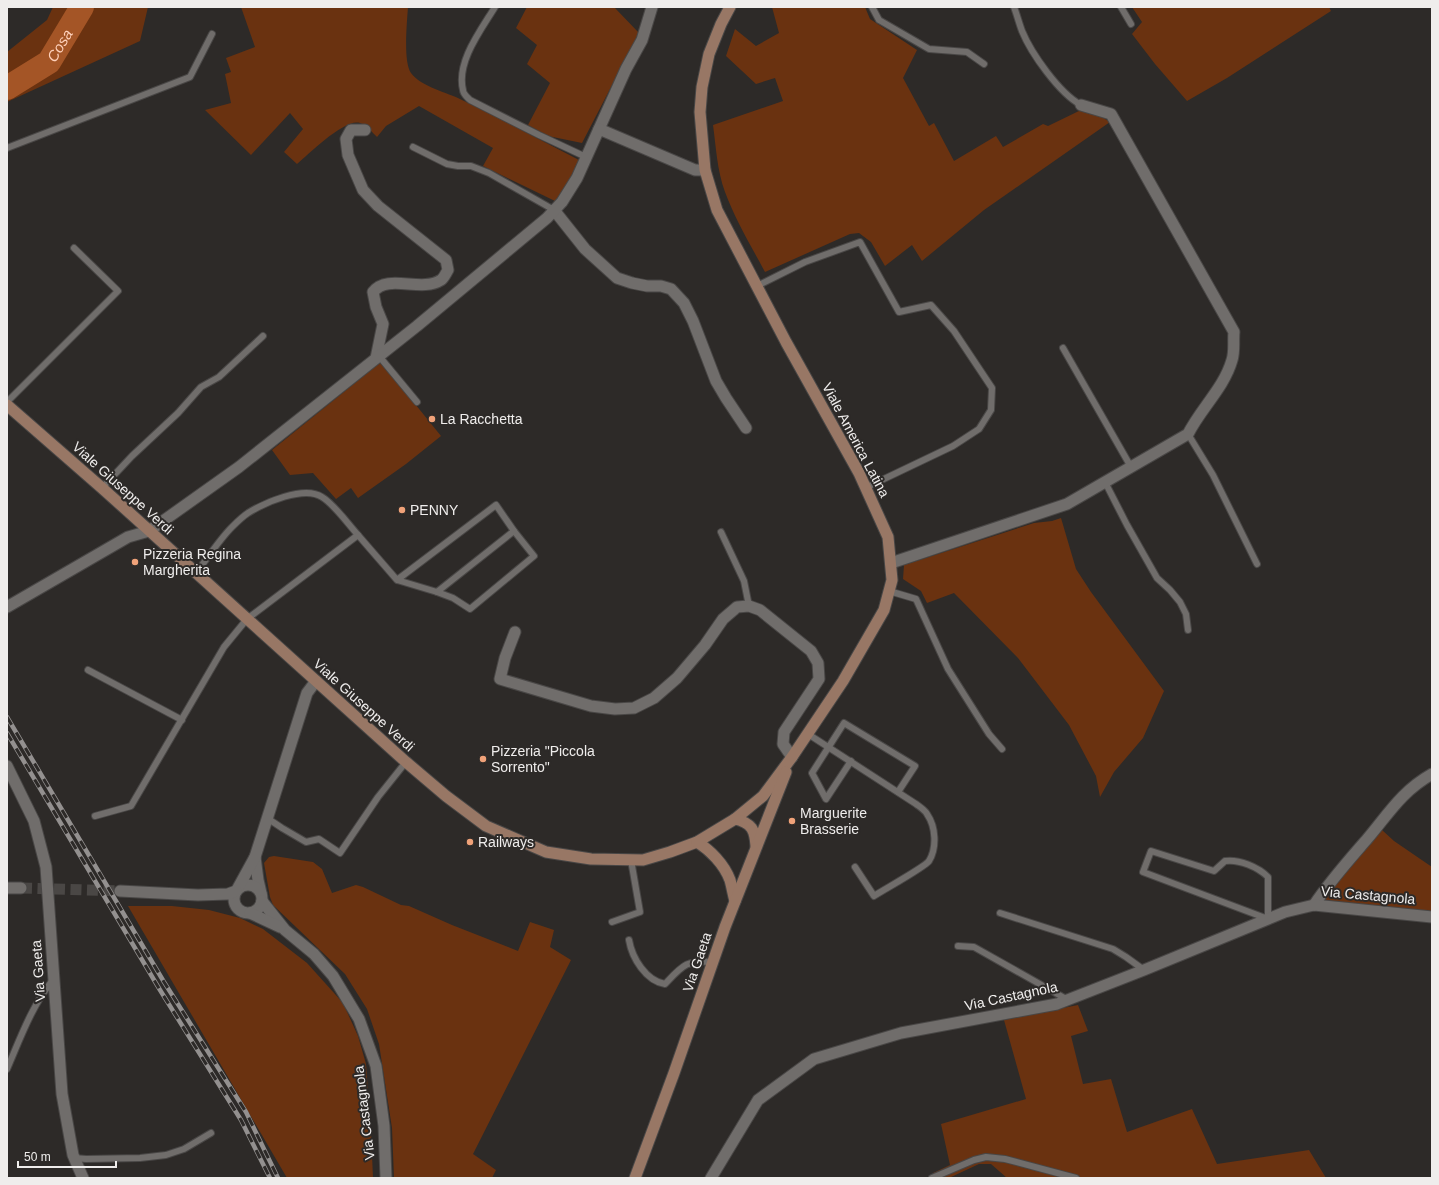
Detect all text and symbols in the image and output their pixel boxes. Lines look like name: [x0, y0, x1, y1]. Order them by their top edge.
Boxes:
water label: Cosa: [43, 26, 75, 65]
street label: Viale America Latina: [819, 380, 893, 500]
place label: La Racchetta: [440, 411, 523, 427]
marker: La Racchetta: [427, 414, 437, 424]
street label: Viale Giuseppe Verdi: [69, 438, 177, 538]
place label: PENNY: [410, 502, 459, 518]
marker: PENNY: [397, 505, 407, 515]
place label: Pizzeria Regina Margherita: [143, 546, 241, 578]
marker: Pizzeria Regina Margherita: [130, 557, 140, 567]
street label: Viale Giuseppe Verdi: [310, 655, 418, 755]
place label: Pizzeria "Piccola Sorrento": [491, 743, 595, 775]
marker: Pizzeria "Piccola Sorrento": [478, 754, 488, 764]
place label: Marguerite Brasserie: [800, 805, 867, 837]
marker: Marguerite Brasserie: [787, 816, 797, 826]
place label: Railways: [478, 834, 534, 850]
marker: Railways: [465, 837, 475, 847]
street label: Via Castagnola: [1320, 883, 1416, 907]
street label: Via Gaeta: [679, 930, 715, 994]
street label: Via Gaeta: [28, 939, 48, 1002]
street label: Via Castagnola: [963, 978, 1059, 1014]
street label: Via Castagnola: [350, 1065, 378, 1161]
scale bar: [18, 1143, 116, 1169]
text: 50 m: [24, 1150, 51, 1164]

